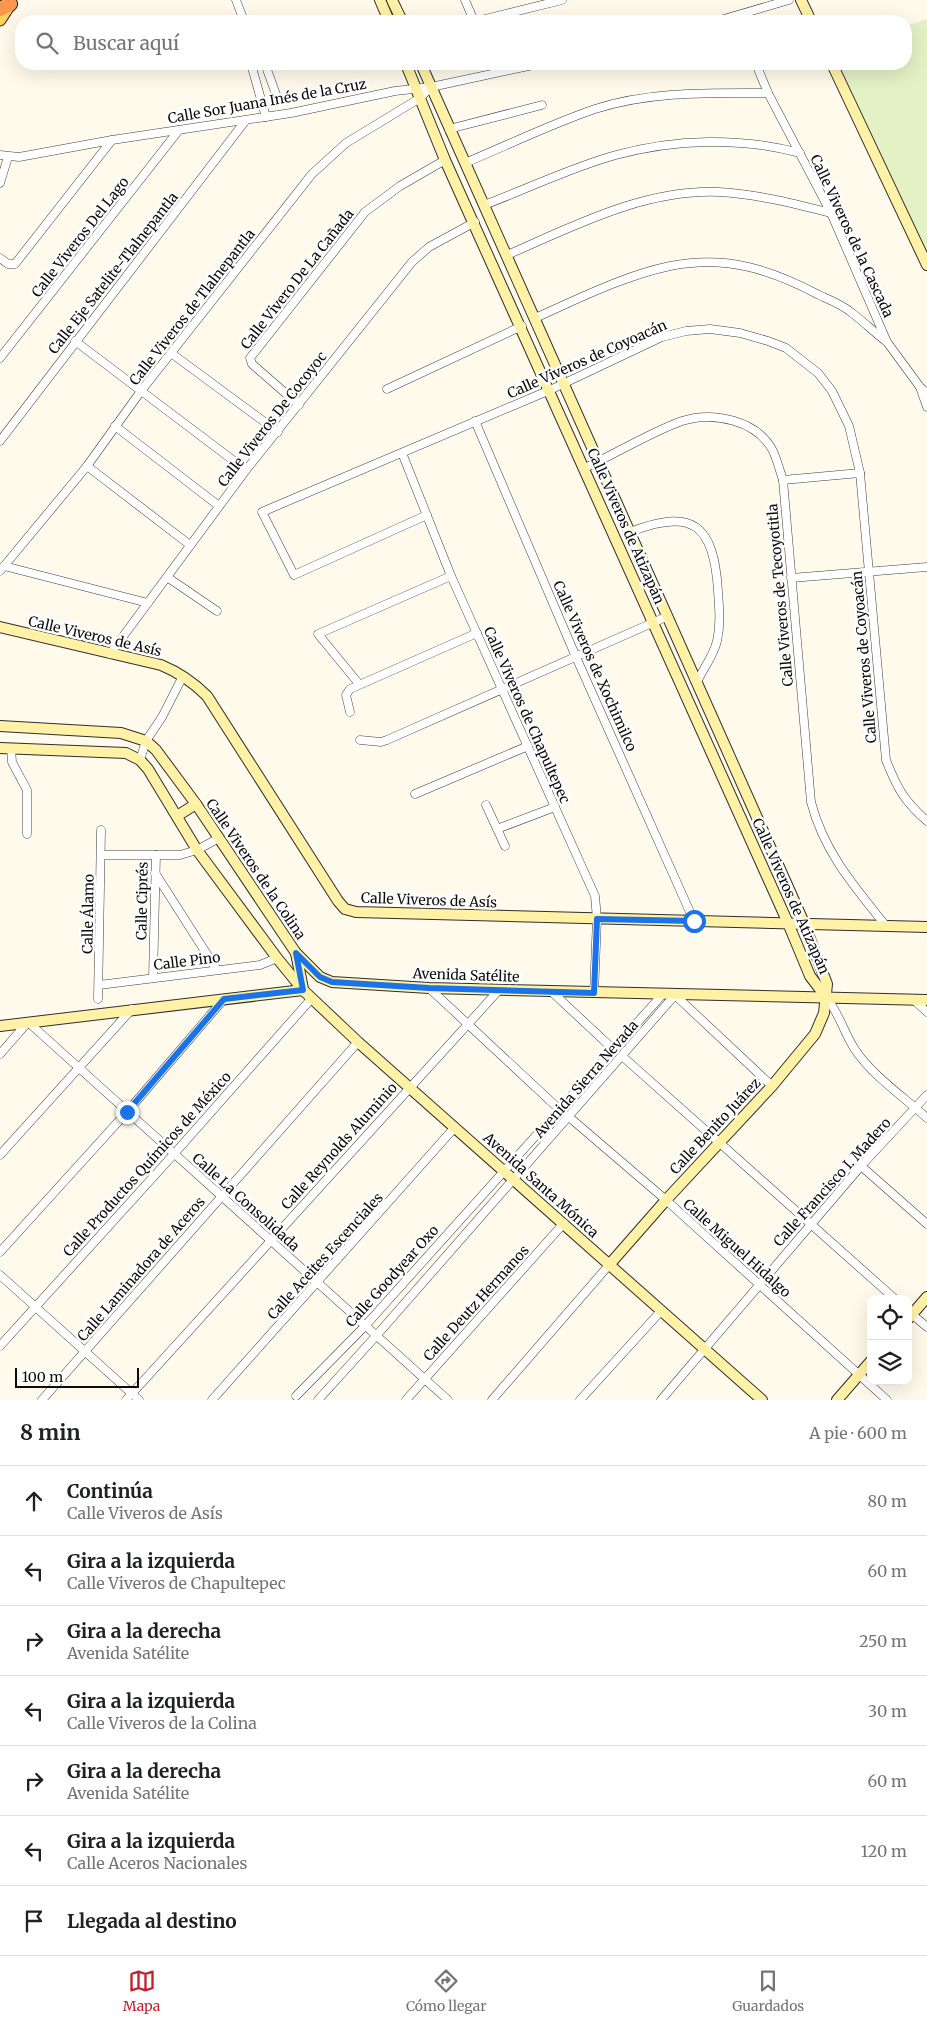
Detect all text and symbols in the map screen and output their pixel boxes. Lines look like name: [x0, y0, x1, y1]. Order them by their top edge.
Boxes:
search box: [15, 15, 912, 70]
icon: search: [33, 29, 61, 57]
text: Buscar aquí: [73, 31, 179, 55]
street label: Calle Sor Juana Inés de la Cruz: [166, 75, 368, 127]
street label: Calle Viveros de la Cascada: [806, 152, 898, 321]
street label: Calle Viveros Del Lago: [27, 173, 133, 301]
street label: Calle Eje Satelite-Tlalnepantla: [44, 188, 182, 358]
street label: Calle Vivero De La Cañada: [237, 205, 358, 353]
street label: Calle Viveros de Tlalnepantla: [125, 225, 259, 389]
street label: Calle Viveros de Coyoacán: [504, 316, 670, 402]
street label: Calle Viveros De Cocoyoc: [214, 348, 330, 490]
street label: Calle Viveros de Atizapán: [583, 445, 669, 607]
street label: Calle Viveros de Tecoyotitla: [763, 502, 797, 687]
street label: Calle Viveros de Coyoacán: [847, 570, 881, 744]
street label: Calle Viveros de Xochimilco: [549, 578, 641, 754]
street label: Calle Viveros de Asís: [27, 612, 164, 660]
street label: Calle Viveros de Chapultepec: [480, 624, 574, 806]
street label: Calle Viveros de la Colina: [202, 795, 310, 943]
street label: Calle Viveros de Atizapán: [748, 815, 834, 977]
street label: Calle Ciprés: [132, 862, 152, 940]
street label: Calle Álamo: [78, 874, 98, 954]
street label: Calle Viveros de Asís: [361, 889, 498, 911]
route start: [683, 910, 706, 933]
street label: Calle Pino: [153, 948, 221, 974]
street label: Avenida Satélite: [411, 964, 520, 986]
street label: Avenida Sierra Nevada: [529, 1016, 642, 1142]
street label: Calle Productos Químicos de México: [59, 1068, 235, 1260]
street label: Calle Benito Juárez: [666, 1074, 765, 1178]
street label: Calle Reynolds Aluminio: [277, 1079, 401, 1213]
route end: [116, 1101, 139, 1124]
street label: Calle Francisco I. Madero: [769, 1114, 895, 1250]
street label: Avenida Santa Mónica: [479, 1128, 603, 1242]
street label: Calle La Consolidada: [189, 1149, 304, 1255]
street label: Calle Aceites Escenciales: [263, 1189, 387, 1323]
street label: Calle Laminadora de Aceros: [73, 1193, 209, 1345]
street label: Calle Miguel Hidalgo: [679, 1195, 795, 1301]
street label: Calle Goodyear Oxo: [342, 1221, 442, 1331]
street label: Calle Deutz Hermanos: [419, 1241, 533, 1365]
map controls: [867, 1295, 912, 1385]
button: locate: [867, 1295, 912, 1340]
button: layers: [867, 1340, 912, 1385]
scale bar: [15, 1365, 139, 1388]
text: 100 m: [22, 1368, 63, 1386]
text: 8 min: [20, 1419, 81, 1446]
text: A pie · 600 m: [809, 1423, 907, 1443]
text: Continúa: [67, 1479, 153, 1503]
icon: ahead: [20, 1487, 48, 1515]
text: 80 m: [868, 1491, 907, 1511]
text: Calle Viveros de Asís: [67, 1503, 223, 1523]
text: Gira a la izquierda: [67, 1549, 235, 1573]
icon: left: [20, 1557, 48, 1585]
text: 60 m: [867, 1561, 907, 1581]
text: Calle Viveros de Chapultepec: [67, 1573, 286, 1593]
text: Gira a la derecha: [67, 1619, 221, 1643]
icon: right: [20, 1627, 48, 1655]
text: 250 m: [859, 1631, 907, 1651]
text: Avenida Satélite: [67, 1643, 189, 1663]
text: Gira a la izquierda: [67, 1689, 235, 1713]
icon: left: [20, 1697, 48, 1725]
text: 30 m: [868, 1701, 907, 1721]
text: Calle Viveros de la Colina: [67, 1713, 257, 1733]
text: Gira a la derecha: [67, 1759, 221, 1783]
icon: right: [20, 1767, 48, 1795]
text: 60 m: [867, 1771, 907, 1791]
text: Avenida Satélite: [67, 1783, 189, 1803]
text: Gira a la izquierda: [67, 1829, 235, 1853]
icon: left: [20, 1837, 48, 1865]
text: 120 m: [861, 1841, 907, 1861]
text: Calle Aceros Nacionales: [67, 1853, 247, 1873]
icon: arrive: [20, 1907, 48, 1935]
text: Llegada al destino: [67, 1909, 237, 1933]
tab: Mapa: [123, 1967, 160, 2015]
tab: Cómo llegar: [406, 1967, 487, 2015]
tab: Guardados: [732, 1967, 804, 2015]

